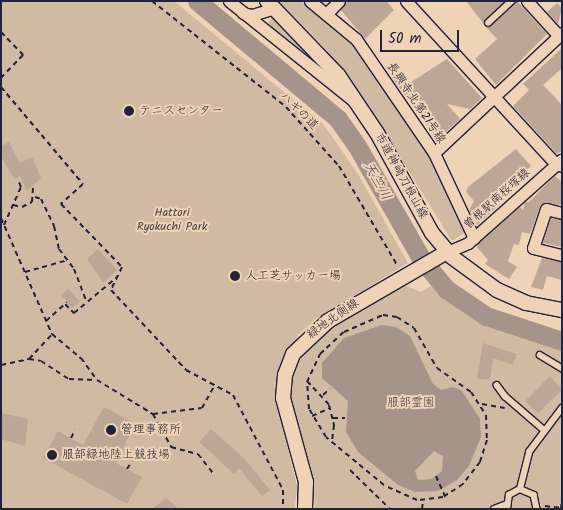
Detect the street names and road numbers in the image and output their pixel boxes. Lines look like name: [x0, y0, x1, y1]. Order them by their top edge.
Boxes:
street label: 長興寺北第21号線: [384, 60, 448, 146]
street label: ハギの道: [277, 89, 321, 133]
street label: 市道神崎刀根山線: [371, 131, 431, 221]
street label: 曽根駅南桜塚線: [461, 166, 533, 232]
street label: 緑地北側線: [304, 296, 362, 342]

